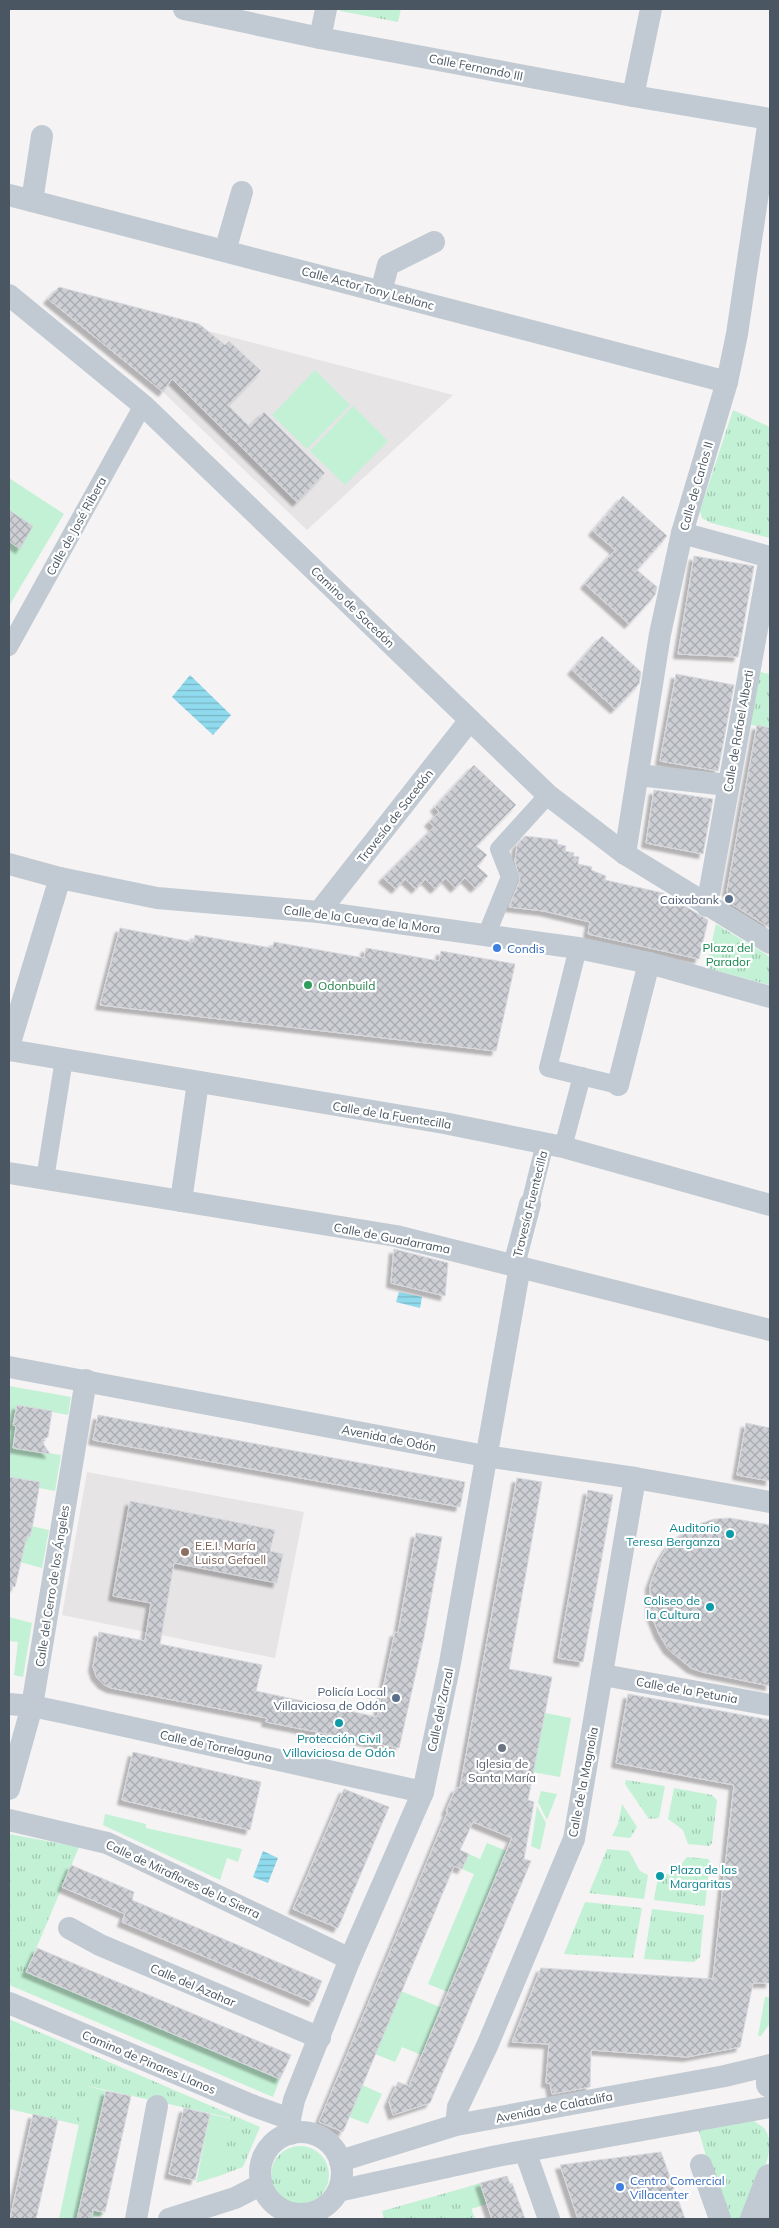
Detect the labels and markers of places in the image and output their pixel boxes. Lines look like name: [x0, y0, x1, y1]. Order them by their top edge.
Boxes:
place label: Caixabank: [660, 892, 720, 907]
marker: Caixabank: [723, 893, 735, 905]
place label: Condis: [507, 941, 545, 956]
marker: Condis: [491, 942, 503, 954]
place label: Odonbuild: [318, 978, 375, 993]
marker: Odonbuild: [302, 979, 314, 991]
place label: Auditorio Teresa Berganza: [626, 1520, 720, 1549]
marker: Auditorio Teresa Berganza: [724, 1528, 736, 1540]
place label: E.E.I. María Luisa Gefaell: [195, 1538, 266, 1567]
marker: E.E.I. María Luisa Gefaell: [179, 1546, 191, 1558]
place label: Coliseo de la Cultura: [643, 1593, 700, 1622]
marker: Coliseo de la Cultura: [704, 1601, 716, 1613]
place label: Policía Local Villaviciosa de Odón: [274, 1684, 386, 1713]
marker: Policía Local Villaviciosa de Odón: [390, 1692, 402, 1704]
marker: Protección Civil Villaviciosa de Odón: [333, 1717, 345, 1729]
place label: Protección Civil Villaviciosa de Odón: [283, 1731, 395, 1760]
marker: Iglesia de Santa María: [496, 1742, 508, 1754]
place label: Iglesia de Santa María: [468, 1756, 536, 1785]
place label: Plaza de las Margaritas: [670, 1862, 737, 1891]
marker: Plaza de las Margaritas: [654, 1870, 666, 1882]
place label: Centro Comercial Villacenter: [630, 2173, 725, 2202]
marker: Centro Comercial Villacenter: [614, 2181, 626, 2193]

